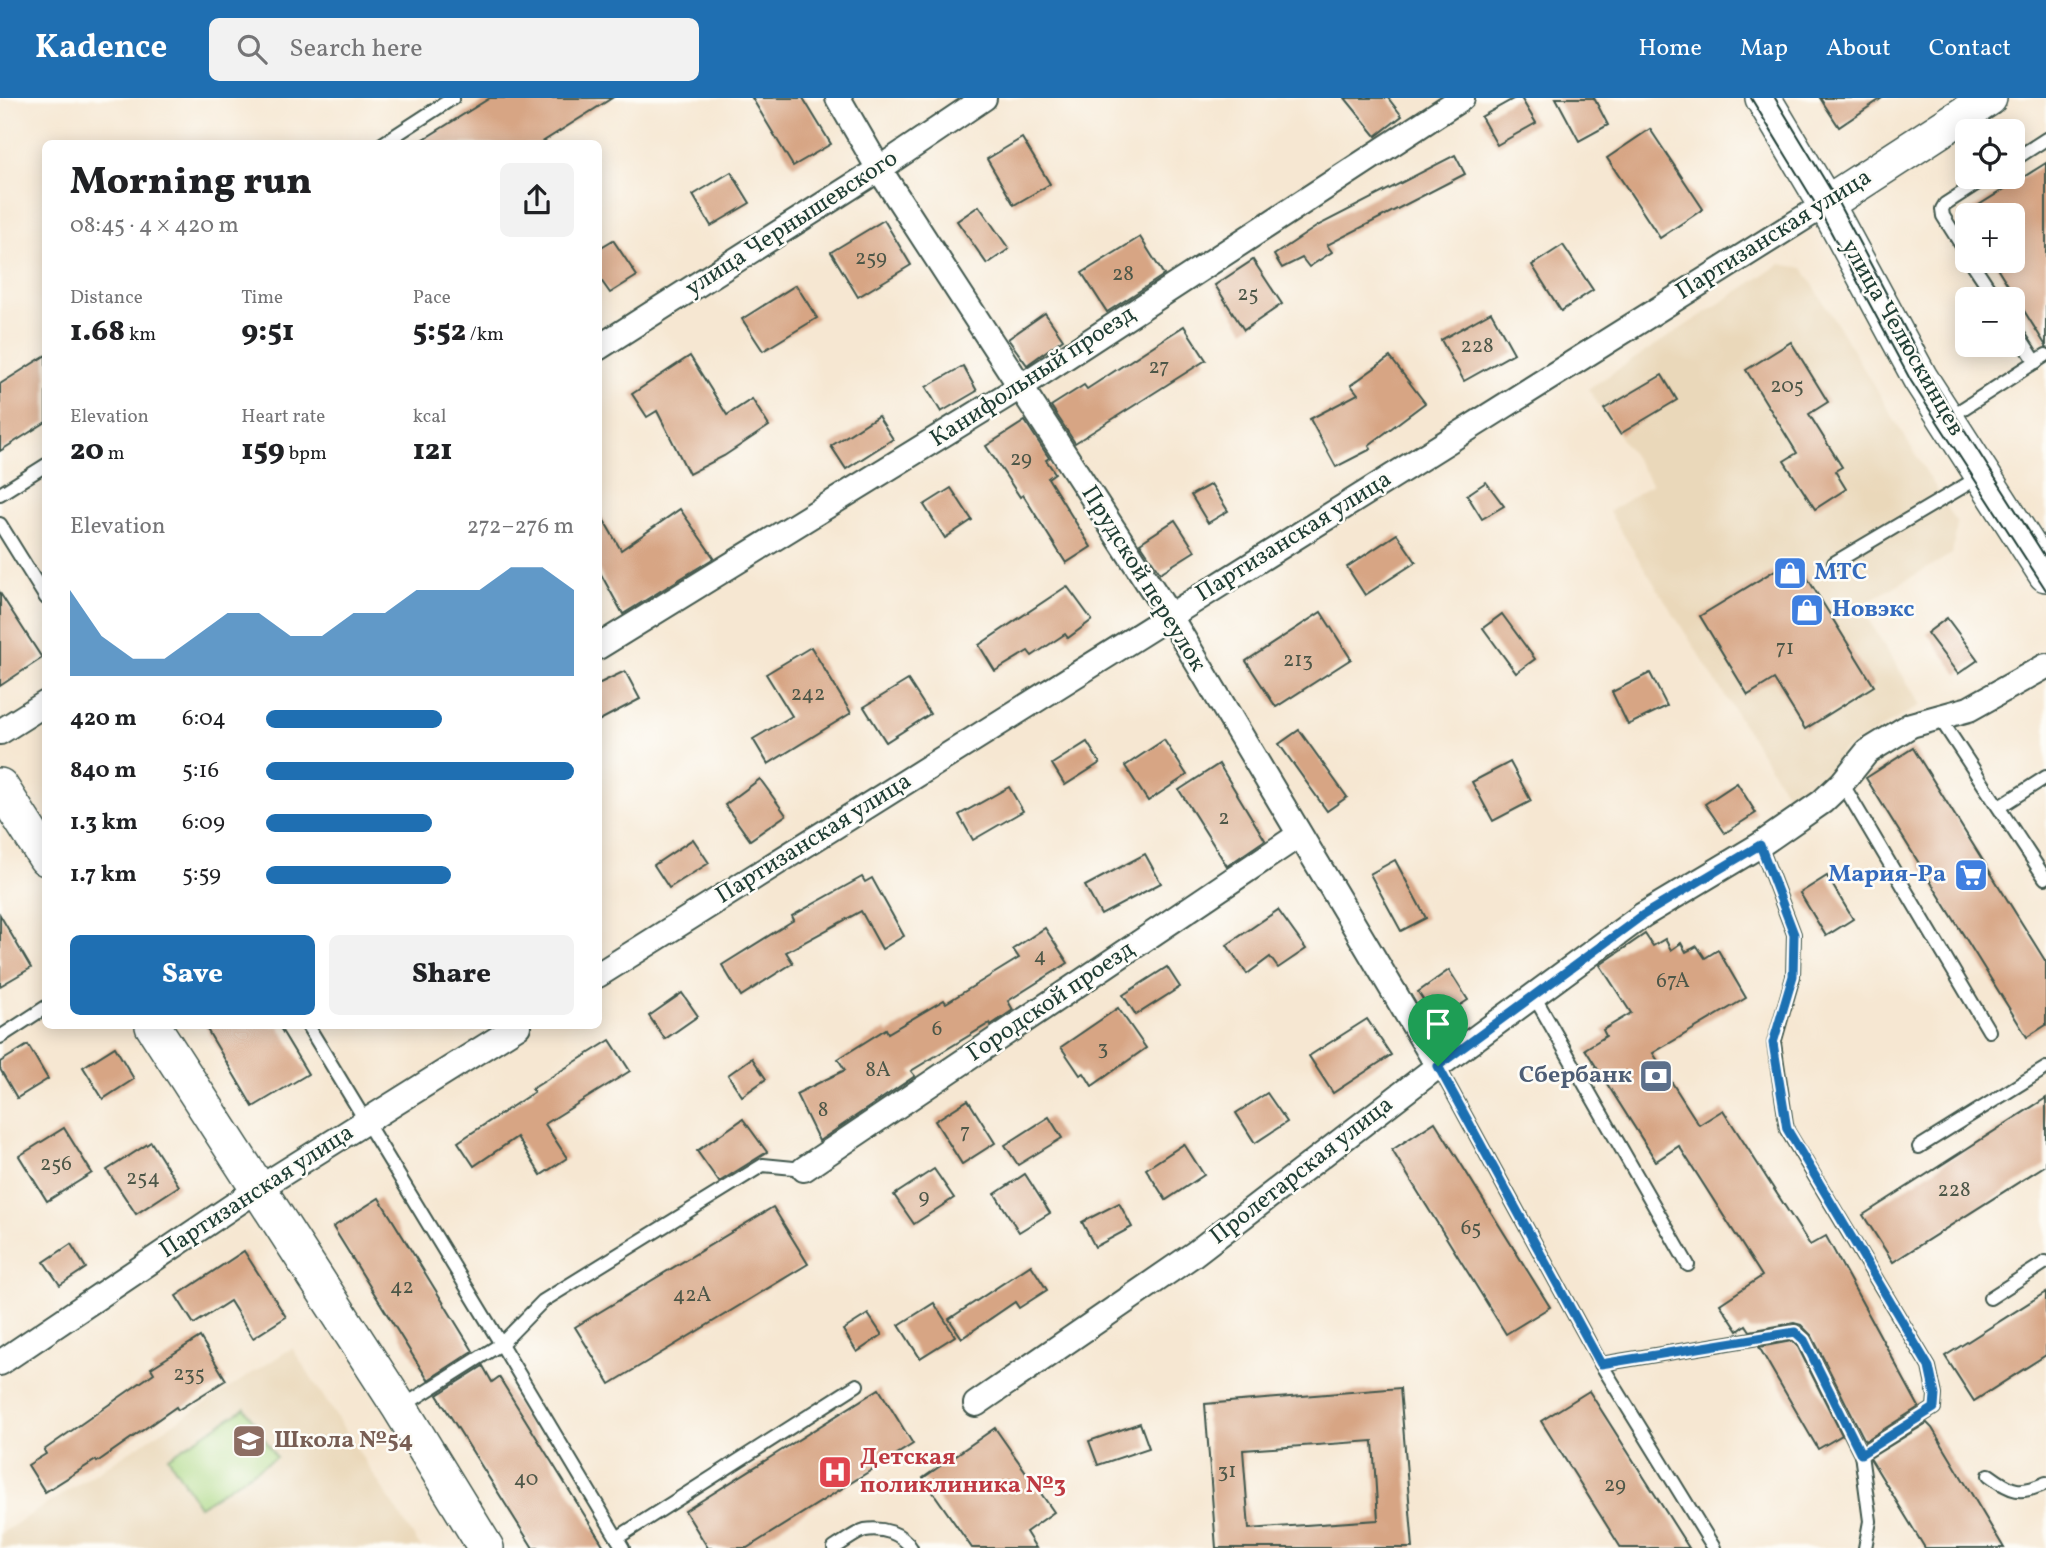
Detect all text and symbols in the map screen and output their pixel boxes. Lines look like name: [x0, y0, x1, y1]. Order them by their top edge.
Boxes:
search box: [209, 18, 699, 81]
text: Kadence: [35, 26, 167, 72]
icon: search: [233, 30, 271, 68]
text: Search here: [289, 31, 423, 67]
text: Home: [1638, 32, 1702, 66]
text: Map: [1740, 32, 1788, 66]
text: About: [1826, 32, 1891, 66]
text: Contact: [1929, 32, 2011, 66]
map controls: [1955, 119, 2025, 357]
button: locate: [1955, 119, 2025, 189]
street label: улица Чернышевского: [679, 142, 905, 306]
text: Morning run: [70, 157, 312, 210]
street label: Партизанская улица: [1670, 161, 1878, 309]
button: share: [500, 163, 574, 237]
button: +: [1955, 203, 2025, 273]
text: 08:45 · 4 × 420 m: [70, 210, 239, 242]
street label: улица Челюскинцев: [1832, 233, 1972, 443]
house number: 259: [855, 244, 887, 273]
house number: 28: [1112, 260, 1134, 289]
house number: 25: [1237, 280, 1259, 309]
text: Distance: [70, 285, 143, 311]
text: Time: [241, 285, 283, 311]
text: Pace: [413, 285, 451, 311]
button: −: [1955, 287, 2025, 357]
street label: Канифольный проезд: [924, 298, 1143, 456]
text: 1.68: [70, 311, 125, 353]
text: 9:51: [241, 311, 294, 353]
text: 5:52: [413, 311, 466, 353]
text: km: [125, 322, 156, 348]
text: /km: [466, 322, 504, 348]
house number: 228: [1460, 332, 1494, 361]
house number: 27: [1149, 353, 1169, 382]
house number: 205: [1770, 372, 1804, 401]
text: Elevation: [70, 404, 149, 430]
text: Heart rate: [241, 404, 325, 430]
text: kcal: [413, 404, 446, 430]
text: 20: [70, 430, 104, 472]
text: 159: [241, 430, 285, 472]
text: 121: [413, 430, 452, 472]
text: m: [104, 441, 125, 467]
text: bpm: [285, 441, 327, 467]
house number: 29: [1010, 445, 1032, 474]
street label: Партизанская улица: [1190, 463, 1398, 611]
street label: Прудской переулок: [1072, 479, 1214, 679]
text: Elevation: [70, 511, 166, 543]
text: 272–276 m: [467, 511, 574, 543]
shop icon: МТС: [1771, 554, 1809, 592]
place label: МТС: [1814, 556, 1867, 590]
shop icon: Новэкс: [1788, 591, 1826, 629]
place label: Новэкс: [1832, 593, 1914, 627]
house number: 71: [1776, 634, 1794, 663]
house number: 213: [1283, 646, 1313, 675]
house number: 242: [791, 680, 825, 709]
text: 420 m: [70, 703, 137, 735]
text: 6:04: [182, 703, 226, 735]
text: 840 m: [70, 755, 136, 787]
text: 5:16: [182, 755, 219, 787]
street label: Партизанская улица: [710, 765, 918, 913]
house number: 2: [1218, 804, 1230, 833]
text: 1.3 km: [70, 807, 138, 839]
text: 6:09: [182, 807, 225, 839]
supermarket icon: Мария-Ра: [1952, 856, 1990, 894]
place label: Мария-Ра: [1828, 858, 1946, 892]
text: 1.7 km: [70, 859, 137, 891]
text: 5:59: [182, 859, 221, 891]
street label: Городской проезд: [960, 933, 1142, 1071]
button: Save: [70, 935, 315, 1015]
button: Share: [329, 935, 574, 1015]
house number: 4: [1034, 942, 1046, 971]
house number: 67А: [1656, 967, 1690, 996]
pin: [1408, 994, 1468, 1066]
icon: arrive: [1419, 1005, 1457, 1043]
house number: 6: [932, 1015, 942, 1044]
house number: 3: [1098, 1034, 1108, 1063]
house number: 8А: [865, 1056, 891, 1085]
bank icon: Сбербанк: [1637, 1057, 1675, 1095]
place label: Сбербанк: [1519, 1059, 1632, 1093]
street label: Пролетарская улица: [1203, 1088, 1401, 1254]
house number: 8: [818, 1096, 828, 1125]
street label: Партизанская улица: [153, 1116, 361, 1268]
house number: 7: [960, 1118, 970, 1147]
house number: 256: [40, 1150, 72, 1179]
house number: 254: [126, 1164, 160, 1193]
house number: 228: [1937, 1176, 1971, 1205]
house number: 9: [919, 1183, 930, 1212]
house number: 65: [1461, 1214, 1481, 1243]
house number: 42: [390, 1273, 414, 1302]
house number: 42А: [673, 1281, 712, 1310]
house number: 235: [173, 1360, 205, 1389]
school or university icon: Школа №54: [230, 1422, 268, 1460]
place label: Школа №54: [274, 1424, 413, 1458]
place label: Детская поликлиника №3: [860, 1441, 1066, 1503]
hospital icon: Детская поликлиника №3: [816, 1453, 854, 1491]
house number: 31: [1218, 1457, 1236, 1486]
house number: 40: [514, 1465, 538, 1494]
house number: 29: [1604, 1471, 1626, 1500]

